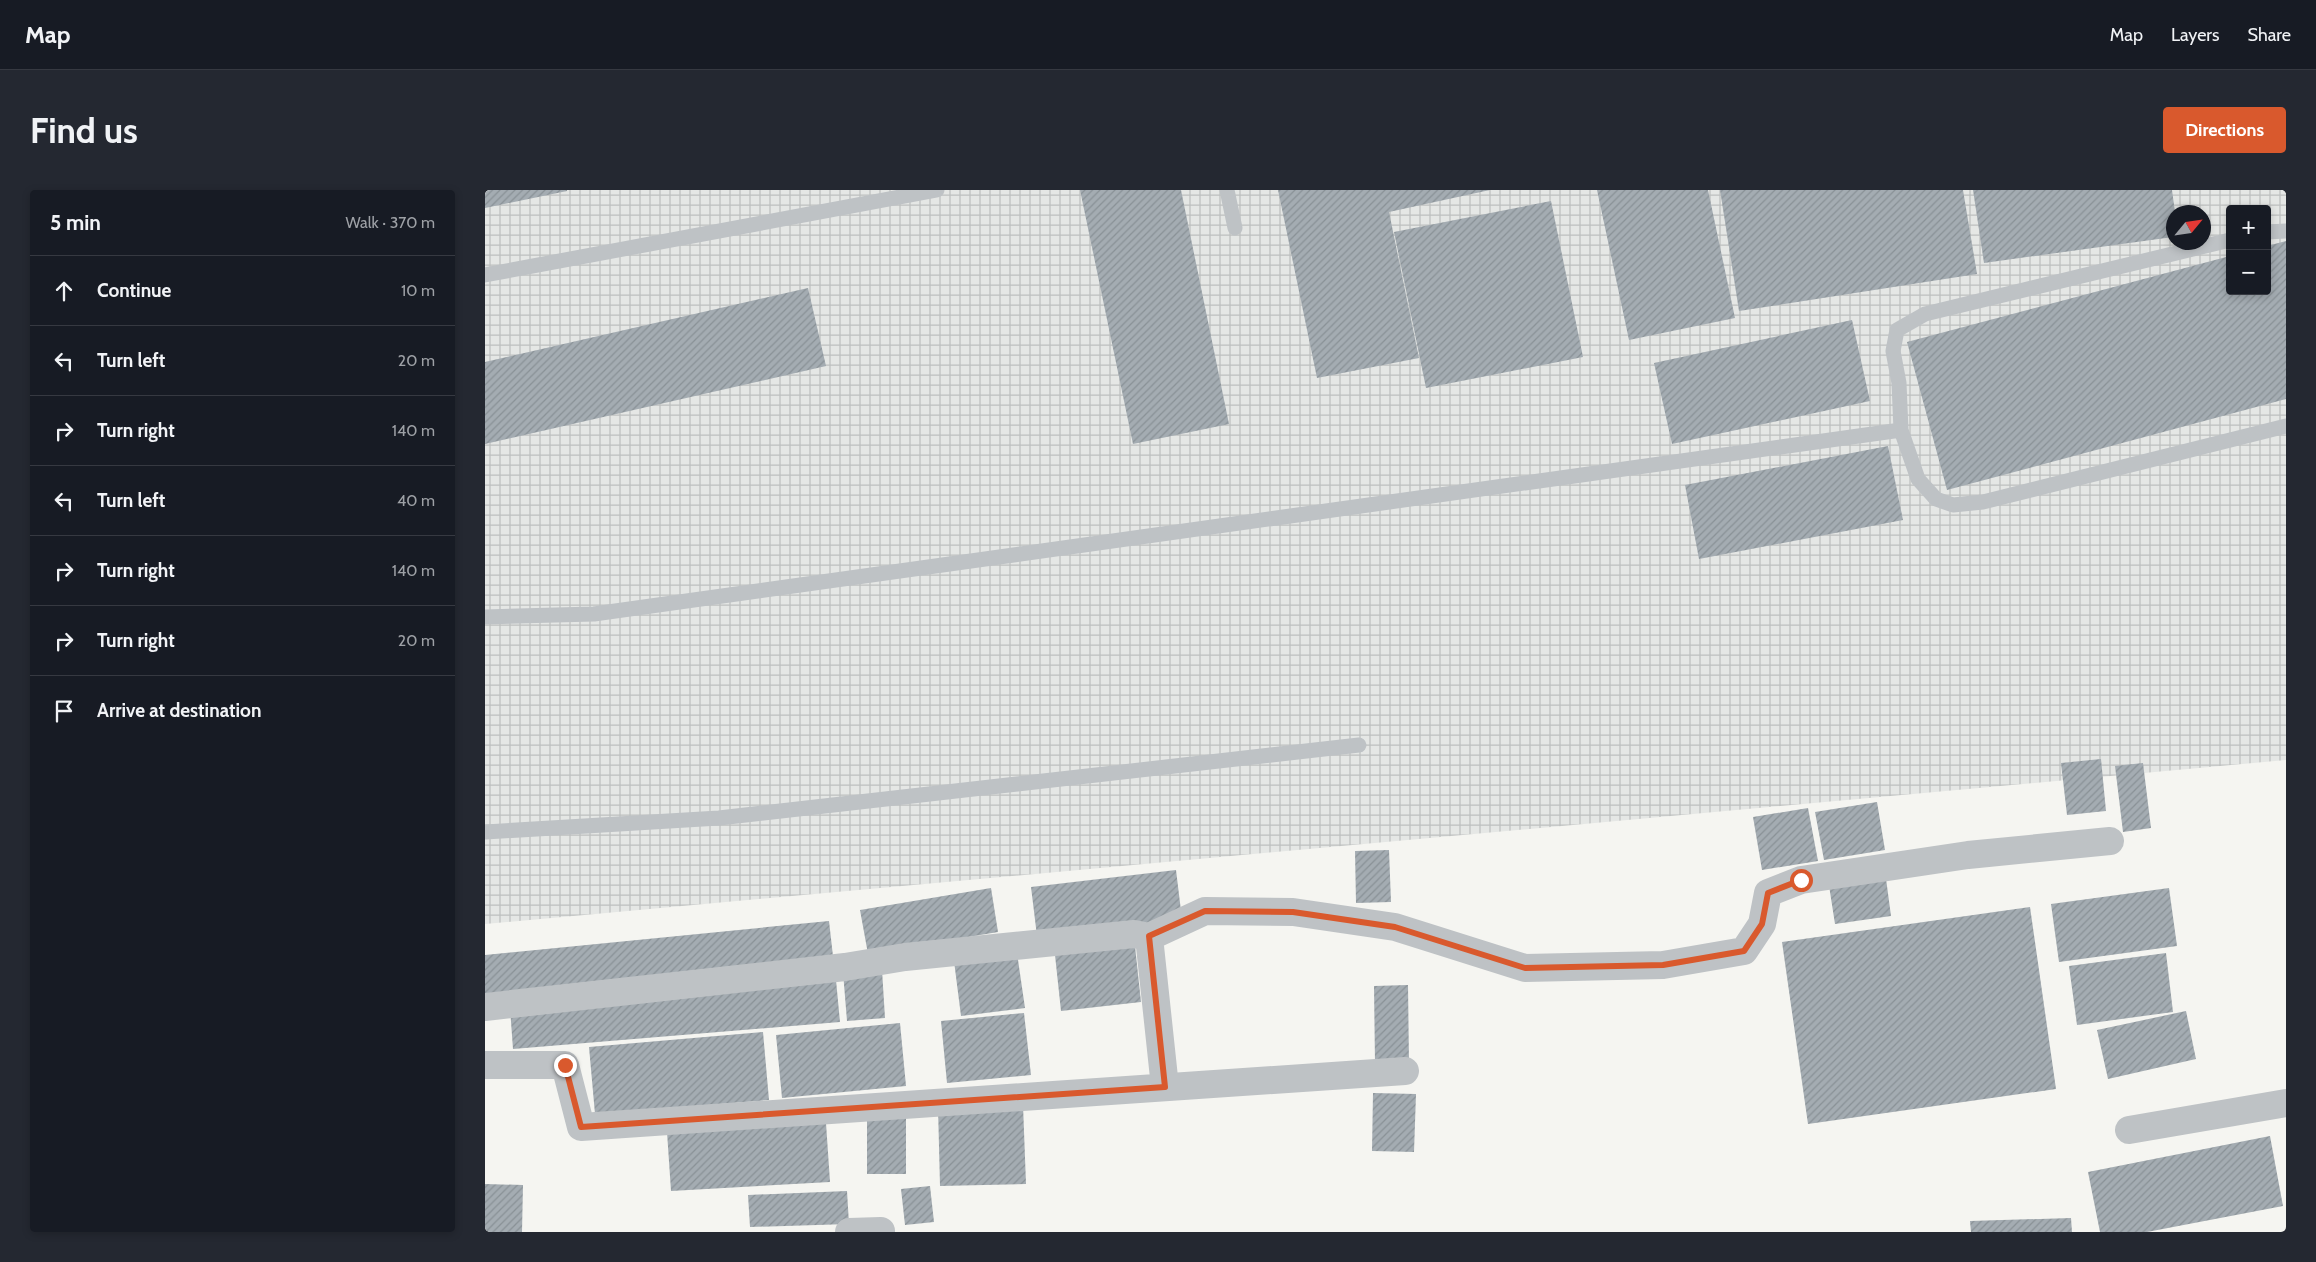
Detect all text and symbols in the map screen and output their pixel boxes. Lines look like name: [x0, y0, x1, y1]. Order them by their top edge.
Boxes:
text: Map: [25, 20, 71, 49]
text: Map: [2110, 24, 2143, 46]
text: Layers: [2171, 24, 2220, 46]
text: Share: [2248, 24, 2291, 46]
button: Directions: [2163, 107, 2286, 153]
text: Find us: [30, 109, 138, 152]
north arrow: [2166, 205, 2211, 250]
map controls: [2226, 205, 2271, 295]
button: +: [2226, 205, 2271, 250]
text: 5 min: [50, 210, 101, 235]
text: Walk · 370 m: [346, 213, 435, 232]
button: −: [2226, 250, 2271, 295]
icon: ahead: [50, 277, 78, 305]
text: Continue: [97, 279, 171, 302]
text: 10 m: [401, 281, 435, 300]
icon: left: [50, 347, 78, 375]
text: Turn left: [97, 349, 165, 372]
text: 20 m: [398, 351, 435, 370]
icon: right: [50, 417, 78, 445]
text: Turn right: [97, 419, 175, 442]
text: 140 m: [392, 421, 435, 440]
icon: left: [50, 487, 78, 515]
text: Turn left: [97, 489, 165, 512]
text: 40 m: [397, 491, 435, 510]
icon: right: [50, 557, 78, 585]
text: Turn right: [97, 559, 175, 582]
text: 140 m: [392, 561, 435, 580]
icon: right: [50, 627, 78, 655]
text: Turn right: [97, 629, 175, 652]
text: 20 m: [398, 631, 435, 650]
icon: arrive: [50, 697, 78, 725]
text: Arrive at destination: [97, 699, 261, 722]
route start: [1790, 869, 1813, 892]
route end: [554, 1054, 577, 1077]

